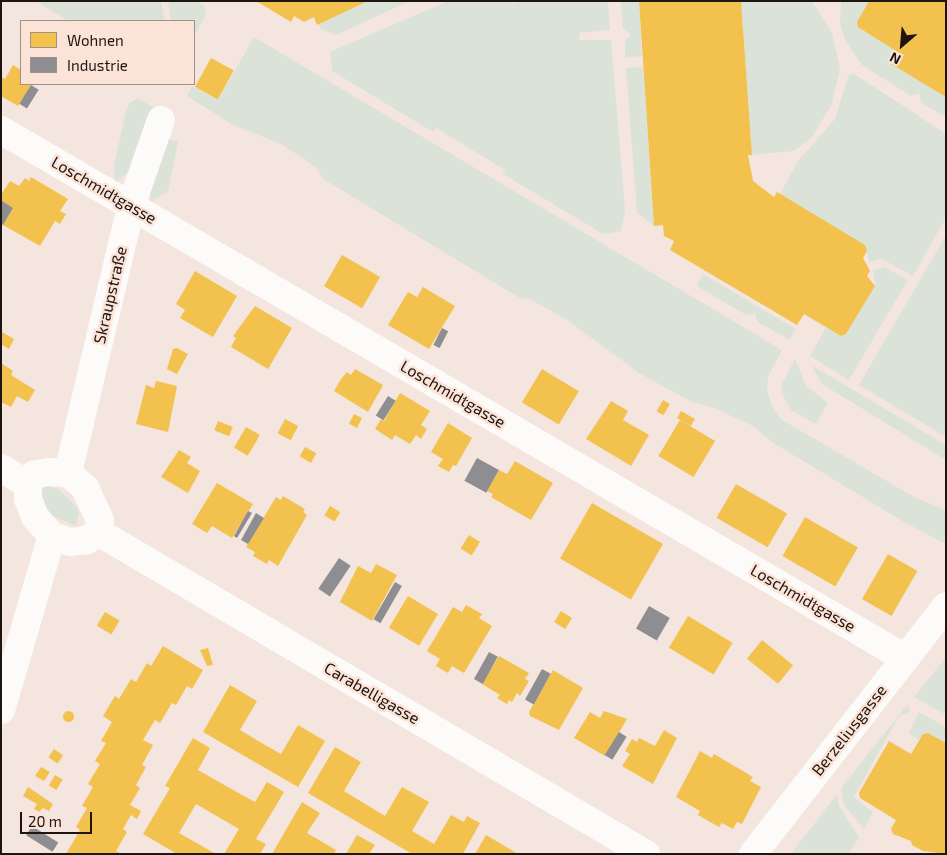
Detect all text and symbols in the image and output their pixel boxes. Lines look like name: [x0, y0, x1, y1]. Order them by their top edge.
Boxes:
legend: [20, 20, 195, 85]
north arrow: [877, 20, 927, 70]
text: Wohnen: [67, 31, 124, 49]
text: N: [887, 49, 903, 69]
text: Industrie: [67, 56, 128, 74]
street label: Loschmidtgasse: [48, 152, 160, 228]
street label: Skraupstraße: [89, 244, 131, 346]
street label: Loschmidtgasse: [397, 356, 509, 432]
street label: Loschmidtgasse: [747, 560, 859, 636]
street label: Carabelligasse: [321, 658, 423, 728]
street label: Berzeliusgasse: [808, 681, 890, 779]
scale bar: [22, 802, 95, 834]
text: 20 m: [28, 812, 62, 830]

